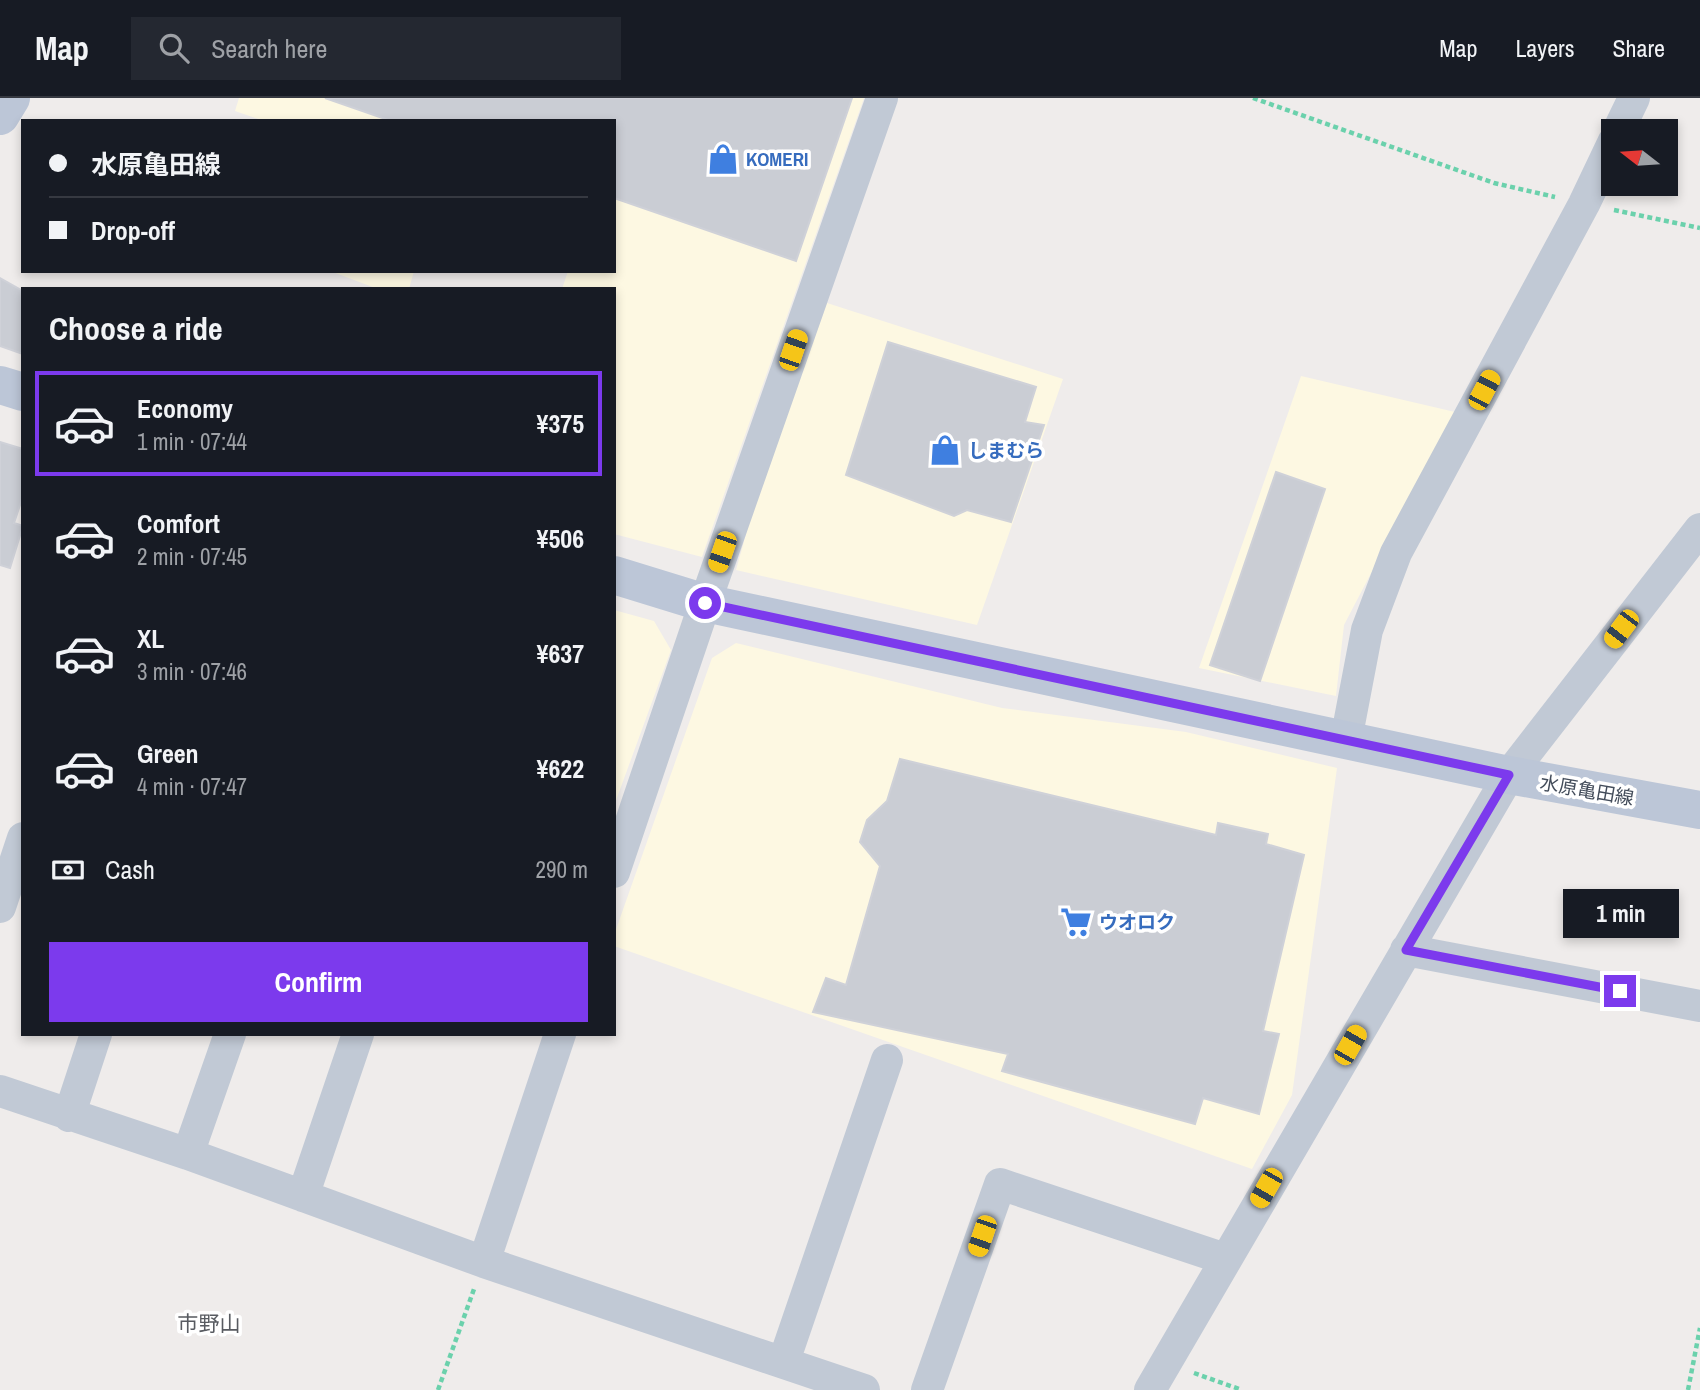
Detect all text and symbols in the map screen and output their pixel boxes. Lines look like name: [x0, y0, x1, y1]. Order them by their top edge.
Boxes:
search box: [131, 17, 621, 80]
text: Map: [35, 26, 89, 70]
icon: search: [155, 29, 193, 67]
text: Search here: [211, 31, 327, 66]
text: Map: [1439, 32, 1477, 64]
text: Layers: [1515, 32, 1574, 64]
text: Share: [1612, 32, 1665, 64]
north arrow: [1601, 119, 1678, 196]
map controls: [1601, 119, 1678, 196]
shop icon: KOMERI: [706, 142, 740, 176]
place label: KOMERI: [746, 146, 808, 172]
text: 水原亀田線: [91, 147, 221, 182]
text: Drop-off: [91, 213, 175, 248]
text: Choose a ride: [49, 307, 223, 350]
car: [777, 327, 810, 373]
car: [1465, 367, 1504, 413]
text: Economy: [137, 391, 233, 426]
icon: car: [53, 392, 116, 455]
text: ¥375: [537, 406, 584, 441]
text: 1 min · 07:44: [137, 426, 247, 457]
shop icon: しまむら: [928, 433, 962, 467]
place label: しまむら: [968, 437, 1044, 463]
text: Comfort: [137, 506, 220, 541]
icon: car: [53, 507, 116, 570]
text: ¥506: [537, 521, 584, 556]
car: [706, 529, 739, 575]
text: 2 min · 07:45: [137, 541, 247, 572]
route start: [689, 587, 721, 619]
car: [1600, 606, 1643, 652]
text: XL: [137, 621, 164, 656]
icon: car: [53, 622, 116, 685]
text: ¥637: [537, 636, 584, 671]
text: 3 min · 07:46: [137, 656, 247, 687]
text: Green: [137, 736, 199, 771]
icon: car: [53, 737, 116, 800]
text: ¥622: [537, 751, 584, 786]
street label: 水原亀田線: [1538, 769, 1636, 811]
text: 4 min · 07:47: [137, 771, 247, 802]
icon: cash: [49, 851, 87, 889]
text: Cash: [105, 852, 155, 887]
text: 290 m: [536, 854, 588, 885]
callout: 1 min: [1562, 890, 1678, 938]
text: 1 min: [1596, 898, 1646, 929]
supermarket icon: ウオロク: [1059, 905, 1093, 939]
place label: ウオロク: [1099, 909, 1175, 935]
button: Confirm: [49, 942, 588, 1022]
route end: [1604, 975, 1636, 1007]
car: [1331, 1022, 1370, 1068]
car: [1247, 1165, 1286, 1211]
car: [966, 1213, 999, 1259]
district label: 市野山: [178, 1309, 241, 1338]

